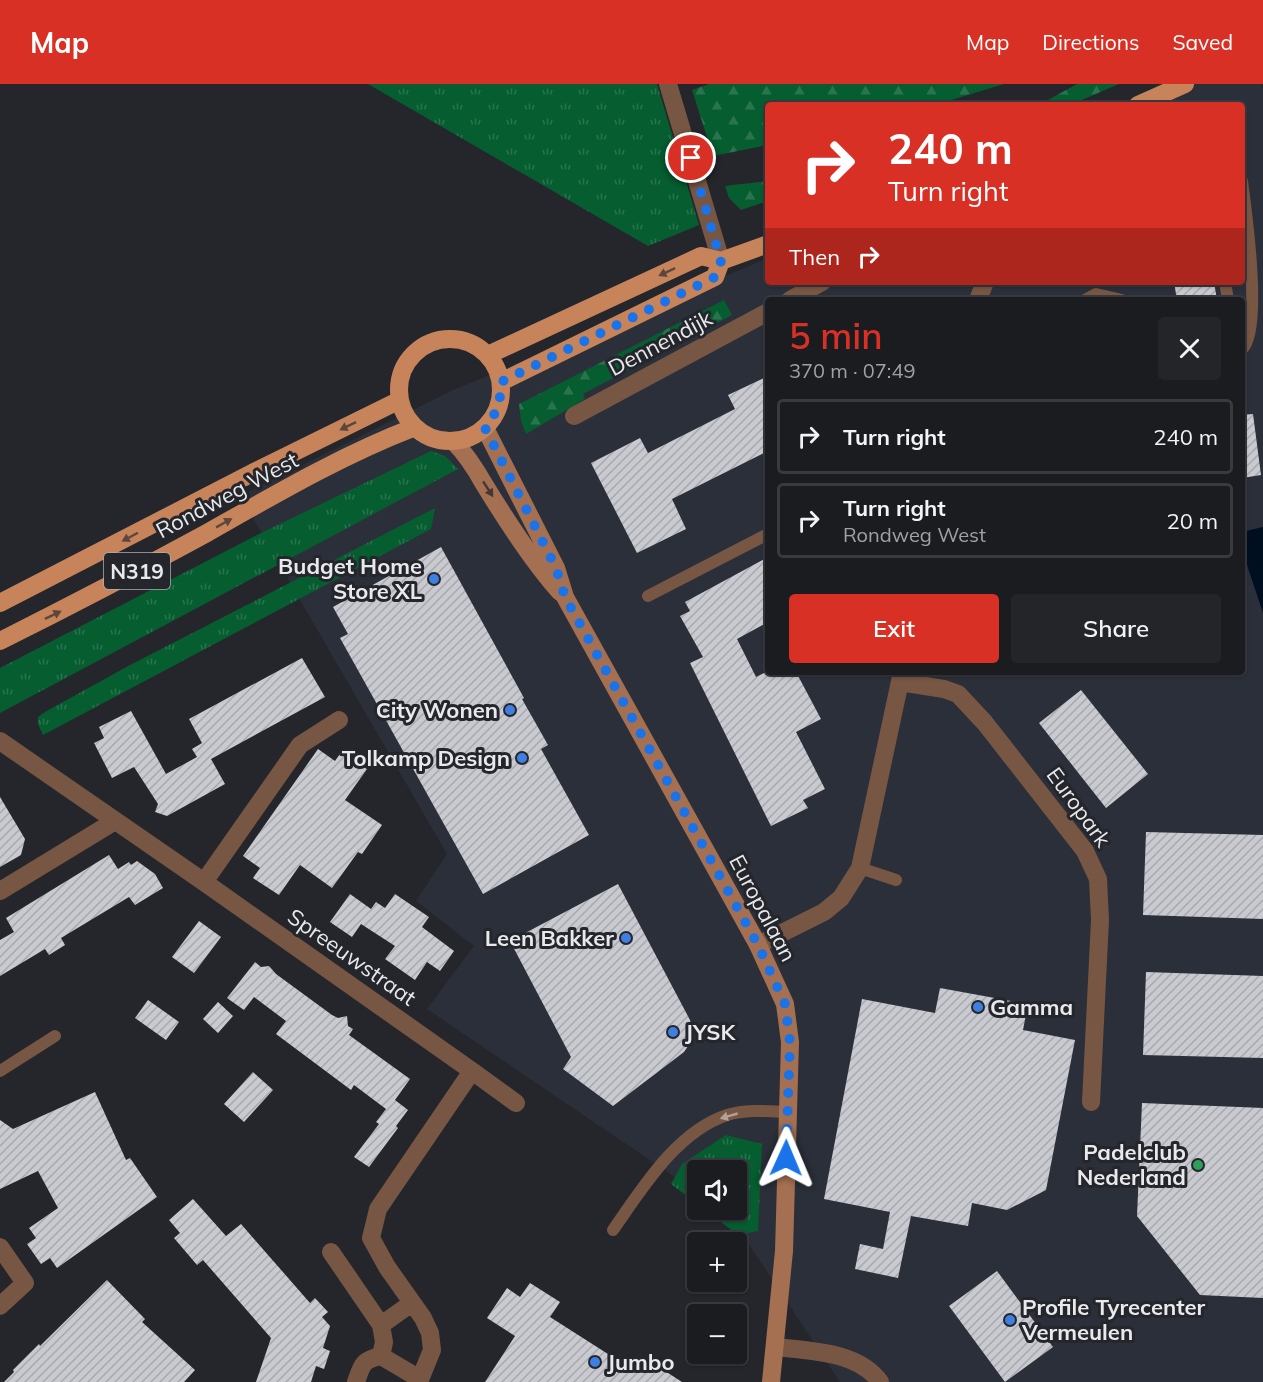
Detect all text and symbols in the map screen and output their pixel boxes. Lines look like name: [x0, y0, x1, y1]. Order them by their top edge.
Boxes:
text: Map: [30, 25, 89, 60]
text: Map: [966, 29, 1009, 55]
text: Directions: [1042, 29, 1139, 55]
text: Saved: [1172, 29, 1233, 55]
text: 240 m: [888, 122, 1013, 175]
icon: right: [789, 126, 867, 204]
pin: [665, 132, 716, 183]
icon: arrive: [674, 141, 707, 174]
text: Turn right: [888, 174, 1008, 208]
icon: right: [852, 240, 885, 273]
text: Then: [789, 243, 840, 271]
one-way arrow: [658, 267, 675, 276]
street label: Dennendijk: [603, 304, 718, 382]
text: 5 min: [789, 313, 883, 358]
button: close: [1158, 317, 1221, 380]
text: 370 m · 07:49: [789, 358, 915, 383]
icon: right: [792, 420, 825, 453]
one-way arrow: [339, 422, 356, 431]
text: Turn right: [843, 423, 946, 451]
text: 240 m: [1153, 423, 1218, 451]
street label: Rondweg West: [151, 446, 303, 544]
one-way arrow: [482, 481, 493, 497]
text: Turn right: [843, 494, 946, 522]
icon: right: [792, 504, 825, 537]
text: 20 m: [1167, 507, 1218, 535]
one-way arrow: [216, 518, 233, 528]
text: Rondweg West: [843, 522, 986, 547]
one-way arrow: [121, 532, 138, 542]
place label: Budget Home Store XL: [278, 552, 422, 605]
road number: N319: [104, 553, 170, 589]
marker: Budget Home Store XL: [427, 572, 441, 586]
button: Exit: [789, 594, 999, 663]
button: Share: [1011, 594, 1221, 663]
one-way arrow: [44, 610, 61, 619]
place label: City Wonen: [376, 696, 498, 724]
marker: City Wonen: [503, 703, 517, 717]
place label: Tolkamp Design: [342, 744, 510, 772]
marker: Tolkamp Design: [515, 751, 529, 765]
street label: Europark: [1041, 762, 1118, 853]
street label: Europalaan: [723, 850, 803, 966]
street label: Spreeuwstraat: [282, 902, 422, 1012]
place label: Leen Bakker: [485, 924, 614, 952]
marker: Leen Bakker: [619, 931, 633, 945]
place label: Gamma: [990, 993, 1073, 1021]
marker: Gamma: [971, 1000, 985, 1014]
place label: JYSK: [685, 1018, 736, 1046]
marker: JYSK: [666, 1025, 680, 1039]
one-way arrow: [720, 1112, 738, 1121]
position arrow: [754, 1126, 818, 1190]
place label: Padelclub Nederland: [1077, 1138, 1186, 1191]
marker: Padelclub Nederland: [1191, 1158, 1205, 1172]
map controls: [687, 1160, 747, 1364]
button: sound: [687, 1160, 747, 1220]
button: +: [687, 1232, 747, 1292]
place label: Profile Tyrecenter Vermeulen: [1021, 1293, 1206, 1346]
button: −: [687, 1304, 747, 1364]
marker: Profile Tyrecenter Vermeulen: [1003, 1313, 1017, 1327]
place label: Jumbo: [607, 1348, 675, 1376]
marker: Jumbo: [588, 1355, 602, 1369]

